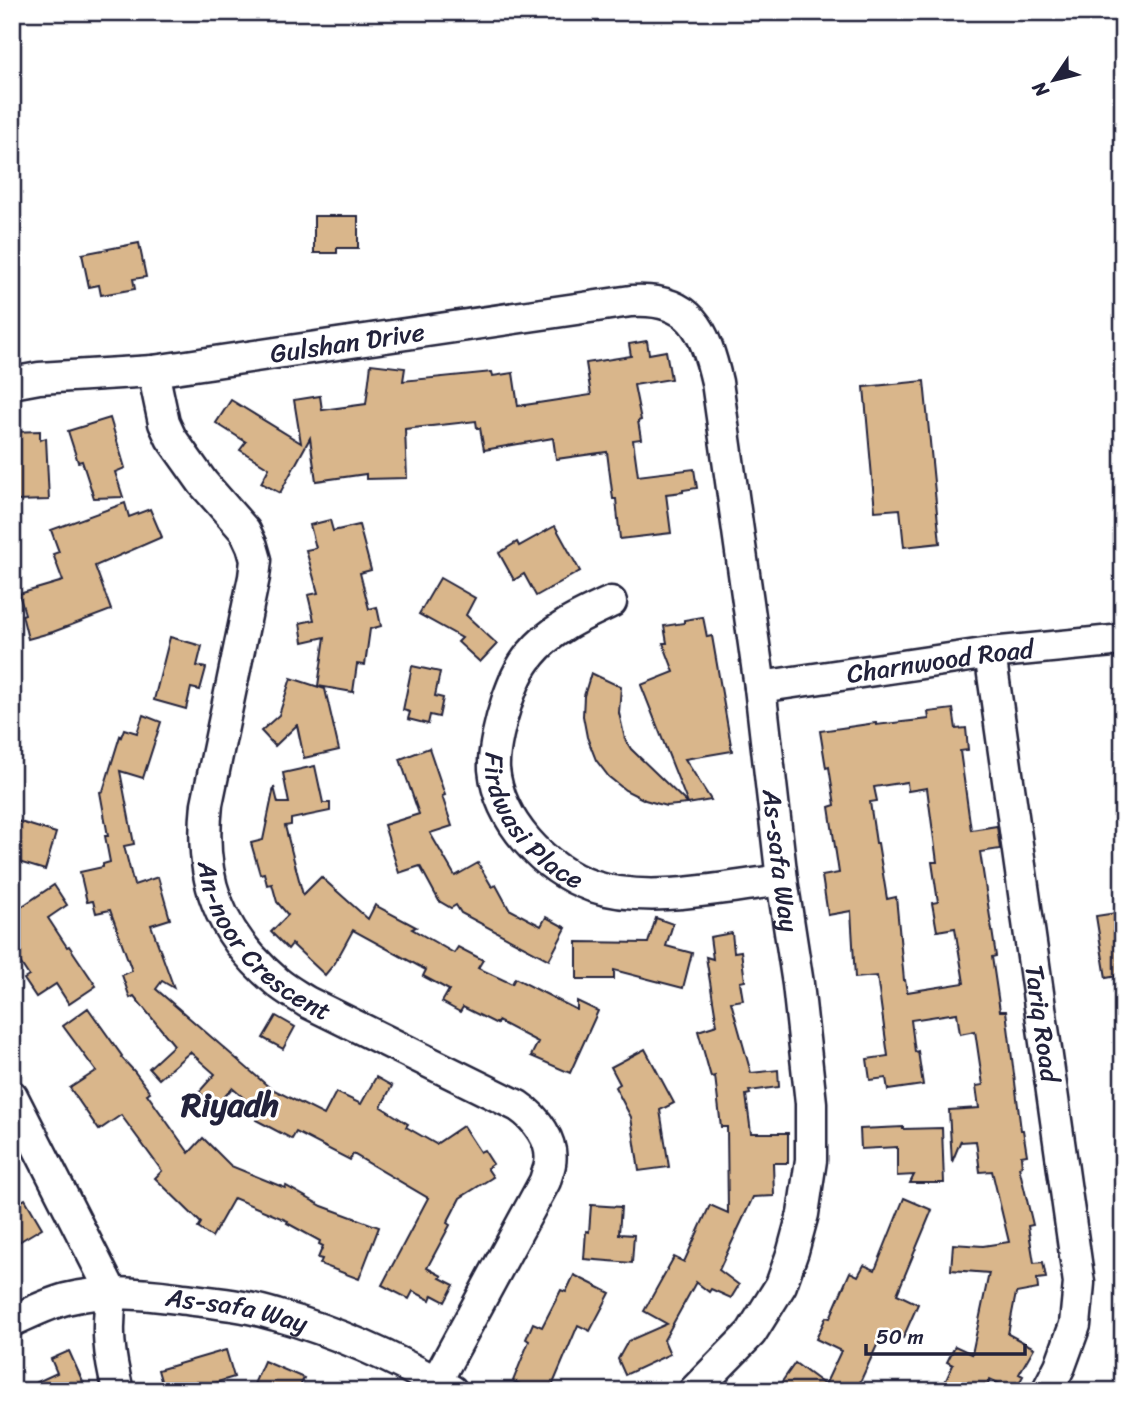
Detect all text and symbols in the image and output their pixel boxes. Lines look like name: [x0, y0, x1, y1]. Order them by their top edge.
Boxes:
north arrow: [1020, 46, 1090, 116]
text: N: [1023, 74, 1058, 105]
street label: Gulshan Drive: [267, 309, 428, 377]
street label: Charnwood Road: [844, 626, 1038, 697]
street label: Firdwasi Place: [471, 751, 592, 902]
street label: As-safa Way: [749, 786, 813, 936]
street label: An-noor Crescent: [184, 856, 339, 1034]
street label: Tariq Road: [1011, 962, 1074, 1087]
district label: Riyadh: [180, 1076, 279, 1134]
street label: As-safa Way: [162, 1274, 314, 1346]
scale bar: [866, 1312, 1025, 1356]
text: 50 m: [876, 1318, 924, 1356]

